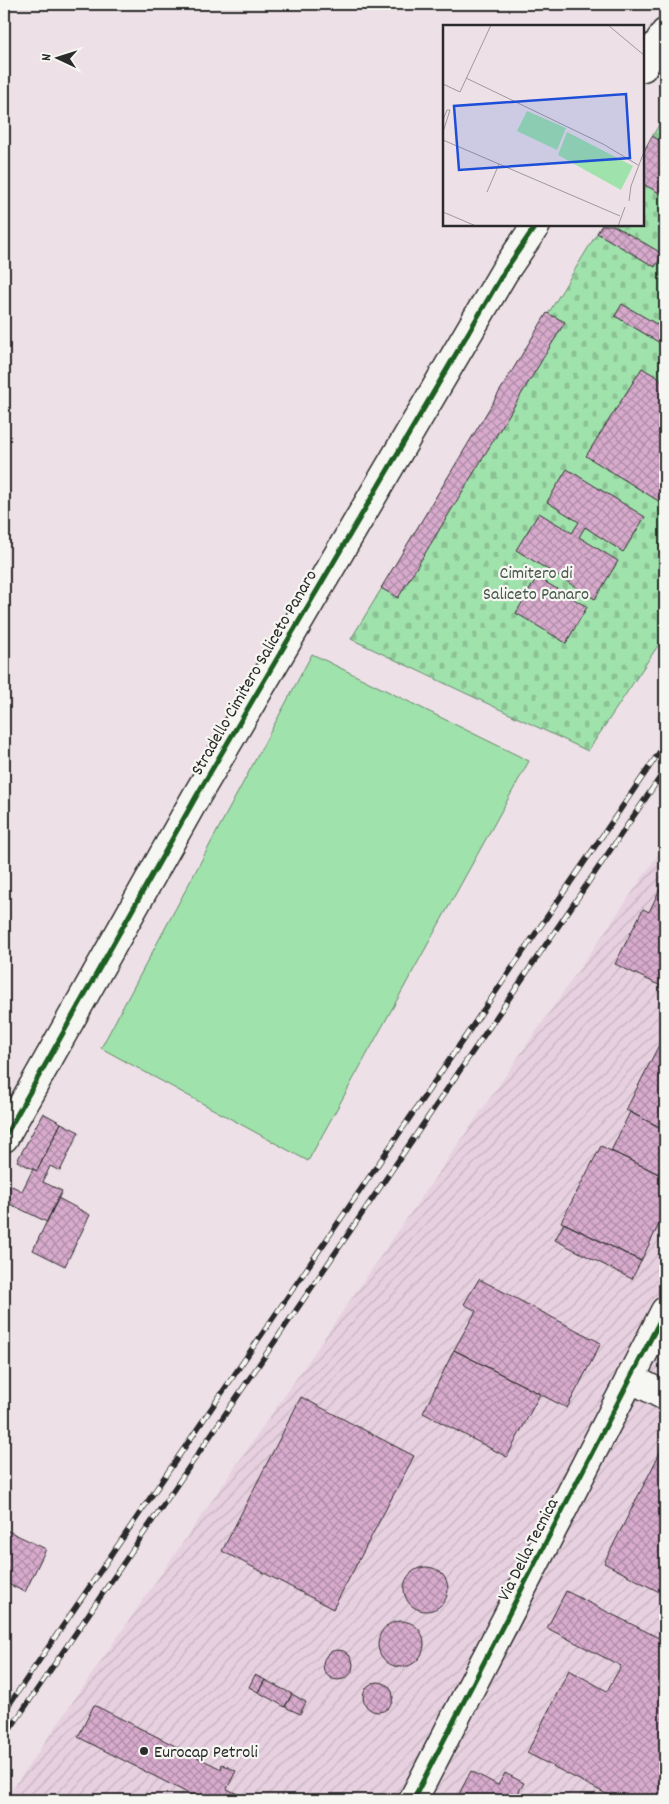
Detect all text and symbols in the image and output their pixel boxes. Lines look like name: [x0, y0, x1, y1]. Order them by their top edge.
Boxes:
inset map: [443, 25, 644, 226]
north arrow: [32, 32, 82, 82]
text: N: [37, 53, 57, 61]
park label: Cimitero di Saliceto Panaro: [483, 562, 589, 608]
street label: Stradello Cimitero Saliceto Panaro: [186, 566, 324, 781]
street label: Via Della Tecnica: [493, 1494, 566, 1606]
place label: Eurocap Petroli: [154, 1741, 258, 1766]
marker: Eurocap Petroli: [138, 1745, 150, 1757]

